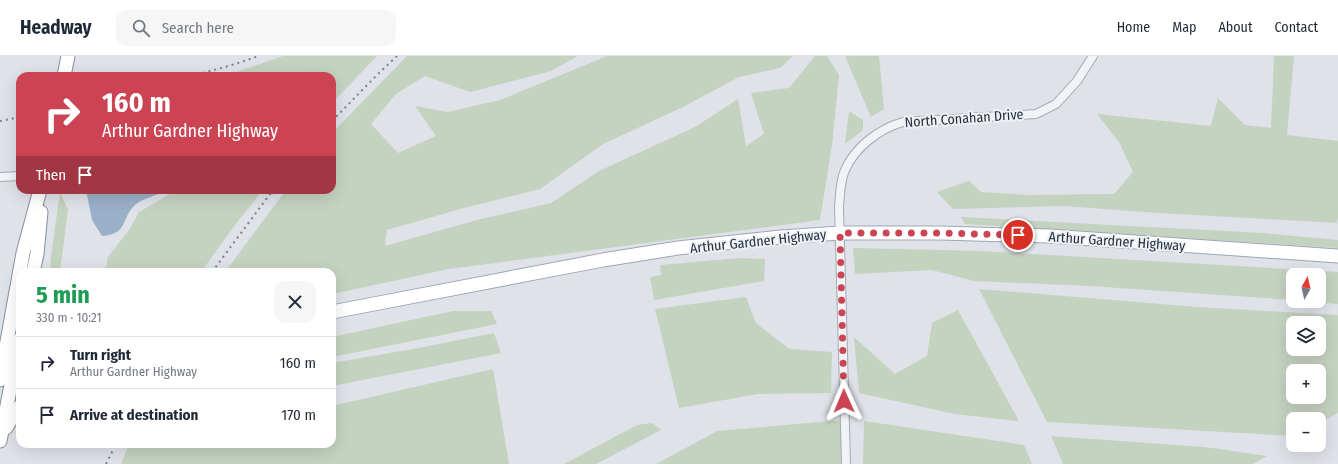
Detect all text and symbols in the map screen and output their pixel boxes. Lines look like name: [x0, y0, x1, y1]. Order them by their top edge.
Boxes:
search box: [116, 10, 396, 46]
text: Headway: [20, 16, 92, 39]
icon: search: [130, 17, 152, 39]
text: Search here: [162, 19, 234, 37]
text: Home: [1117, 19, 1150, 36]
text: Map: [1172, 19, 1196, 36]
text: About: [1218, 19, 1253, 36]
text: Contact: [1275, 19, 1318, 36]
text: 160 m: [102, 86, 171, 119]
icon: right: [36, 88, 88, 140]
street label: North Conahan Drive: [904, 106, 1024, 131]
text: Arthur Gardner Highway: [102, 120, 278, 142]
icon: arrive: [74, 164, 96, 186]
text: Then: [36, 166, 66, 184]
pin: [1001, 218, 1035, 252]
icon: arrive: [1007, 224, 1029, 246]
street label: Arthur Gardner Highway: [689, 226, 828, 257]
street label: Arthur Gardner Highway: [1048, 228, 1187, 255]
north arrow: [1286, 268, 1326, 308]
map controls: [1286, 268, 1326, 452]
text: 5 min: [36, 281, 90, 309]
button: close: [274, 281, 316, 323]
text: 330 m · 10:21: [36, 310, 102, 325]
button: layers: [1286, 316, 1326, 356]
text: Turn right: [70, 346, 131, 364]
icon: right: [36, 352, 58, 374]
text: 160 m: [280, 354, 316, 372]
text: Arthur Gardner Highway: [70, 364, 197, 379]
button: +: [1286, 364, 1326, 404]
position arrow: [823, 380, 865, 422]
icon: arrive: [36, 404, 58, 426]
text: Arrive at destination: [70, 406, 198, 424]
text: 170 m: [281, 406, 316, 424]
button: −: [1286, 412, 1326, 452]

